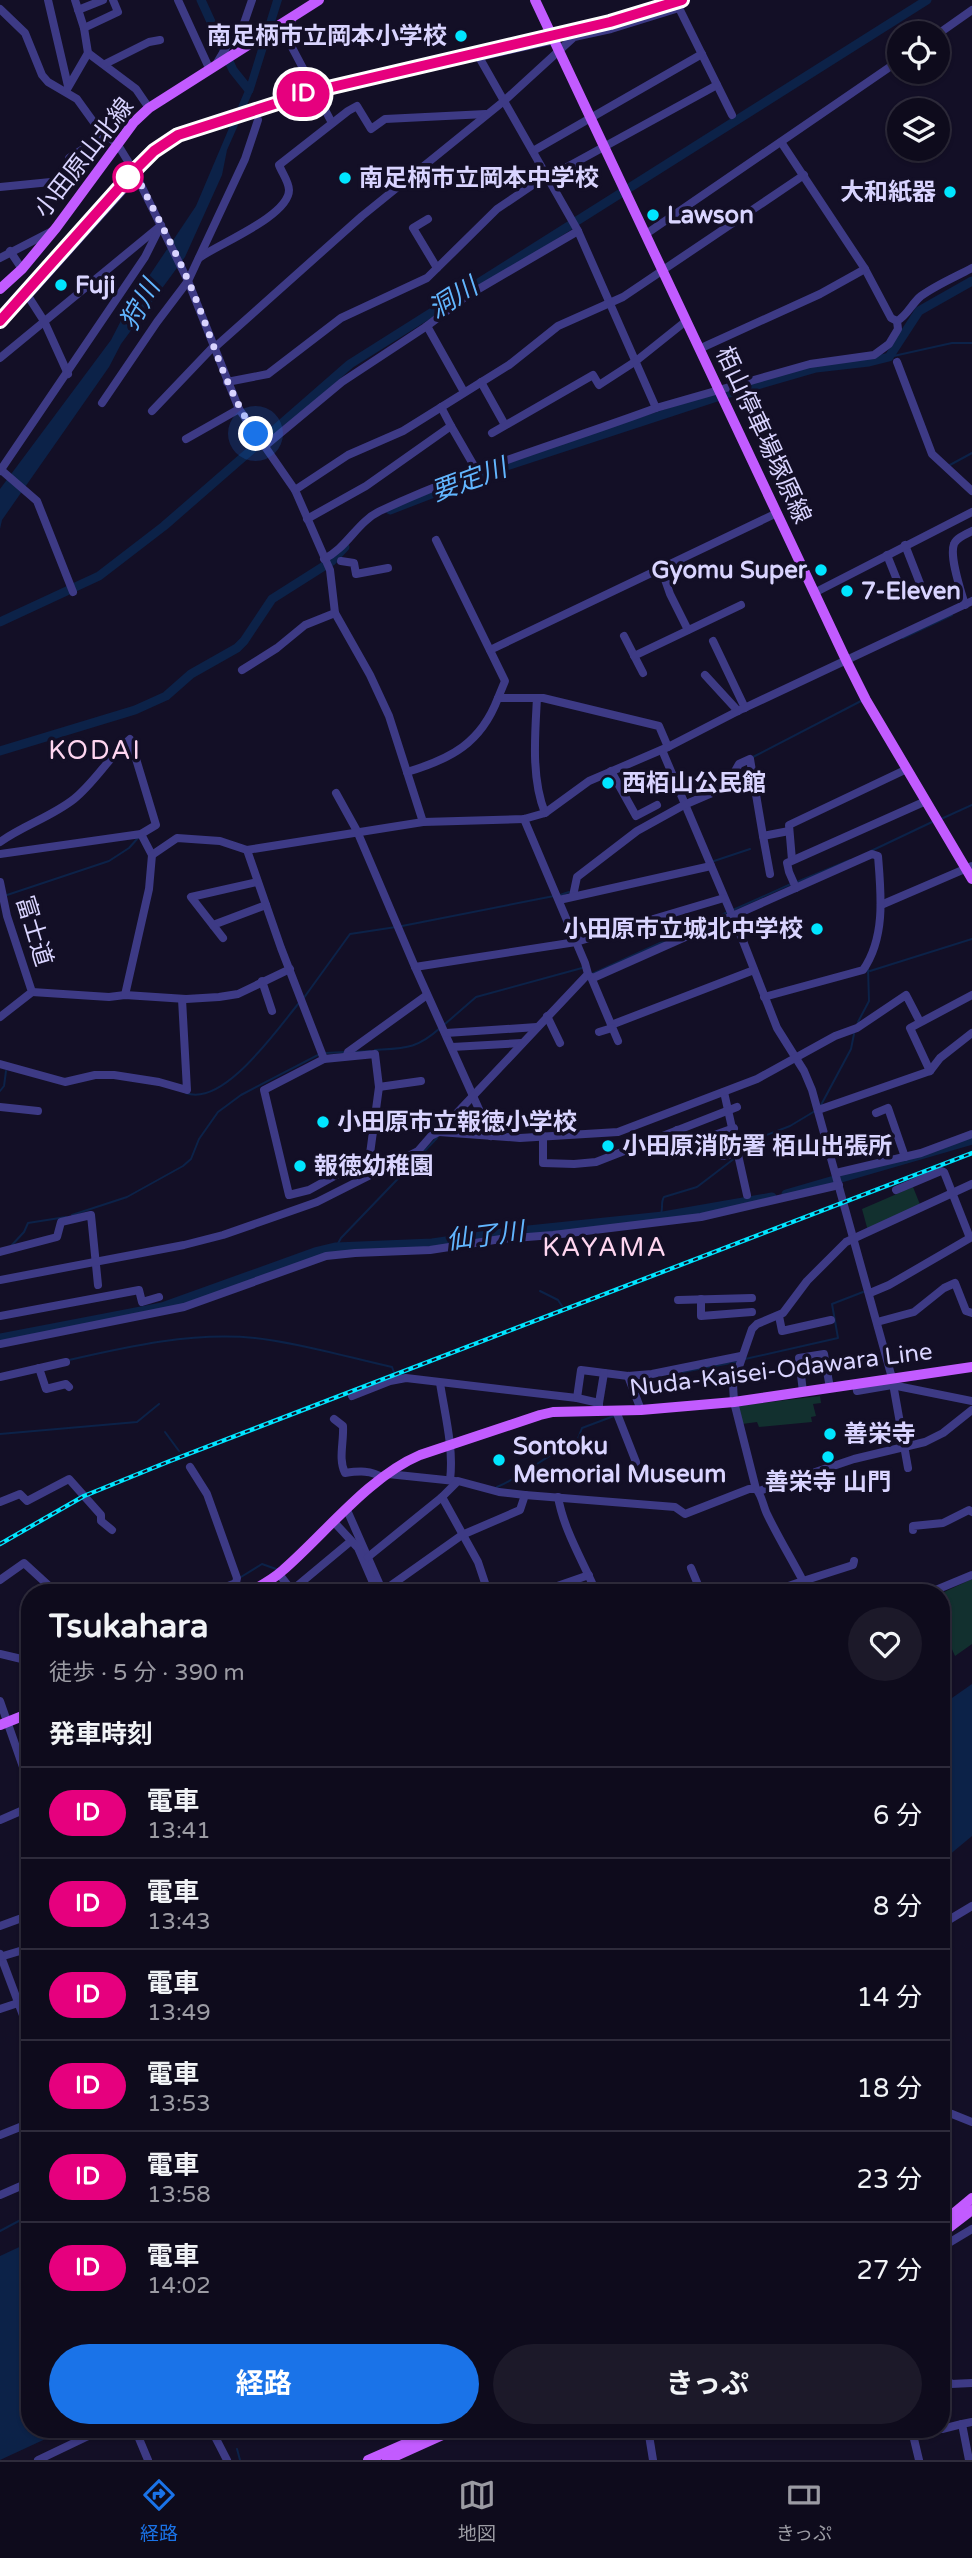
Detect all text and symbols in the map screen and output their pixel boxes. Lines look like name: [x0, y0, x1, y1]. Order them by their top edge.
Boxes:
map controls: [887, 21, 950, 161]
button: locate: [887, 21, 950, 84]
place label: 南足柄市立岡本小学校: [207, 22, 447, 51]
marker: 南足柄市立岡本小学校: [453, 28, 469, 44]
line badge: ID: [272, 71, 334, 117]
text: ID: [291, 79, 315, 108]
street label: 小田原山北線: [28, 92, 140, 224]
button: layers: [887, 98, 950, 161]
unlabelled marker: [113, 162, 143, 192]
place label: 南足柄市立岡本中学校: [359, 164, 599, 193]
marker: 南足柄市立岡本中学校: [337, 170, 353, 186]
place label: 大和紙器: [840, 178, 936, 207]
marker: 大和紙器: [942, 184, 958, 200]
place label: Lawson: [667, 201, 754, 230]
marker: Lawson: [645, 207, 661, 223]
water label: 洞川: [423, 269, 486, 325]
place label: Fuji: [75, 271, 115, 300]
water label: 狩川: [114, 272, 168, 335]
marker: Fuji: [53, 277, 69, 293]
street label: 栢山停車場塚原線: [709, 342, 817, 528]
your location: [238, 416, 273, 451]
water label: 要定川: [427, 451, 514, 508]
place label: Gyomu Super: [652, 556, 808, 585]
marker: Gyomu Super: [813, 562, 829, 578]
place label: 7-Eleven: [861, 577, 961, 606]
marker: 7-Eleven: [839, 583, 855, 599]
district label: KODAI: [48, 735, 142, 766]
place label: 西栢山公民館: [622, 769, 766, 798]
marker: 西栢山公民館: [600, 775, 616, 791]
street label: 富士道: [10, 892, 58, 970]
place label: 小田原市立城北中学校: [563, 915, 803, 944]
marker: 小田原市立城北中学校: [809, 921, 825, 937]
place label: 小田原市立報徳小学校: [337, 1108, 577, 1137]
marker: 小田原市立報徳小学校: [315, 1114, 331, 1130]
place label: 小田原消防署 栢山出張所: [622, 1132, 892, 1161]
marker: 小田原消防署 栢山出張所: [600, 1138, 616, 1154]
place label: 報徳幼稚園: [314, 1152, 434, 1181]
marker: 報徳幼稚園: [292, 1158, 308, 1174]
water label: 仙了川: [444, 1215, 529, 1256]
district label: KAYAMA: [542, 1232, 668, 1263]
street label: Nuda-Kaisei-Odawara Line: [628, 1337, 934, 1403]
place label: 善栄寺: [844, 1420, 916, 1449]
marker: 善栄寺: [822, 1426, 838, 1442]
place label: Sontoku Memorial Museum: [513, 1432, 726, 1489]
marker: 善栄寺 山門: [820, 1449, 836, 1465]
marker: Sontoku Memorial Museum: [491, 1452, 507, 1468]
place label: 善栄寺 山門: [765, 1468, 891, 1497]
text: Tsukahara: [49, 1607, 209, 1646]
button: heart: [848, 1607, 922, 1681]
text: 徒歩 · 5 分 · 390 m: [49, 1659, 245, 1687]
text: 発車時刻: [49, 1719, 153, 1750]
text: 電車: [147, 1786, 199, 1817]
text: ID: [75, 1798, 100, 1827]
text: 6 分: [873, 1800, 922, 1831]
text: 13:41: [147, 1817, 211, 1845]
text: 電車: [147, 1877, 199, 1908]
text: ID: [75, 1889, 100, 1918]
text: 8 分: [873, 1891, 922, 1922]
text: 13:43: [147, 1908, 211, 1936]
text: 電車: [147, 1968, 199, 1999]
text: ID: [75, 1980, 100, 2009]
text: 14 分: [857, 1982, 922, 2013]
text: 13:49: [147, 1999, 211, 2027]
text: 電車: [147, 2059, 199, 2090]
text: ID: [75, 2071, 100, 2100]
text: 18 分: [857, 2073, 922, 2104]
text: 13:53: [147, 2090, 211, 2118]
text: 電車: [147, 2150, 199, 2181]
text: ID: [75, 2162, 100, 2191]
text: 23 分: [857, 2164, 922, 2195]
text: 13:58: [147, 2181, 211, 2209]
text: 電車: [147, 2241, 199, 2272]
text: ID: [75, 2253, 100, 2282]
text: 27 分: [857, 2255, 922, 2286]
text: 14:02: [147, 2272, 211, 2300]
button: 経路: [49, 2344, 479, 2424]
button: きっぷ: [493, 2344, 922, 2424]
tab: 経路: [140, 2476, 178, 2545]
tab: 地図: [458, 2476, 496, 2545]
tab: きっぷ: [776, 2476, 832, 2545]

